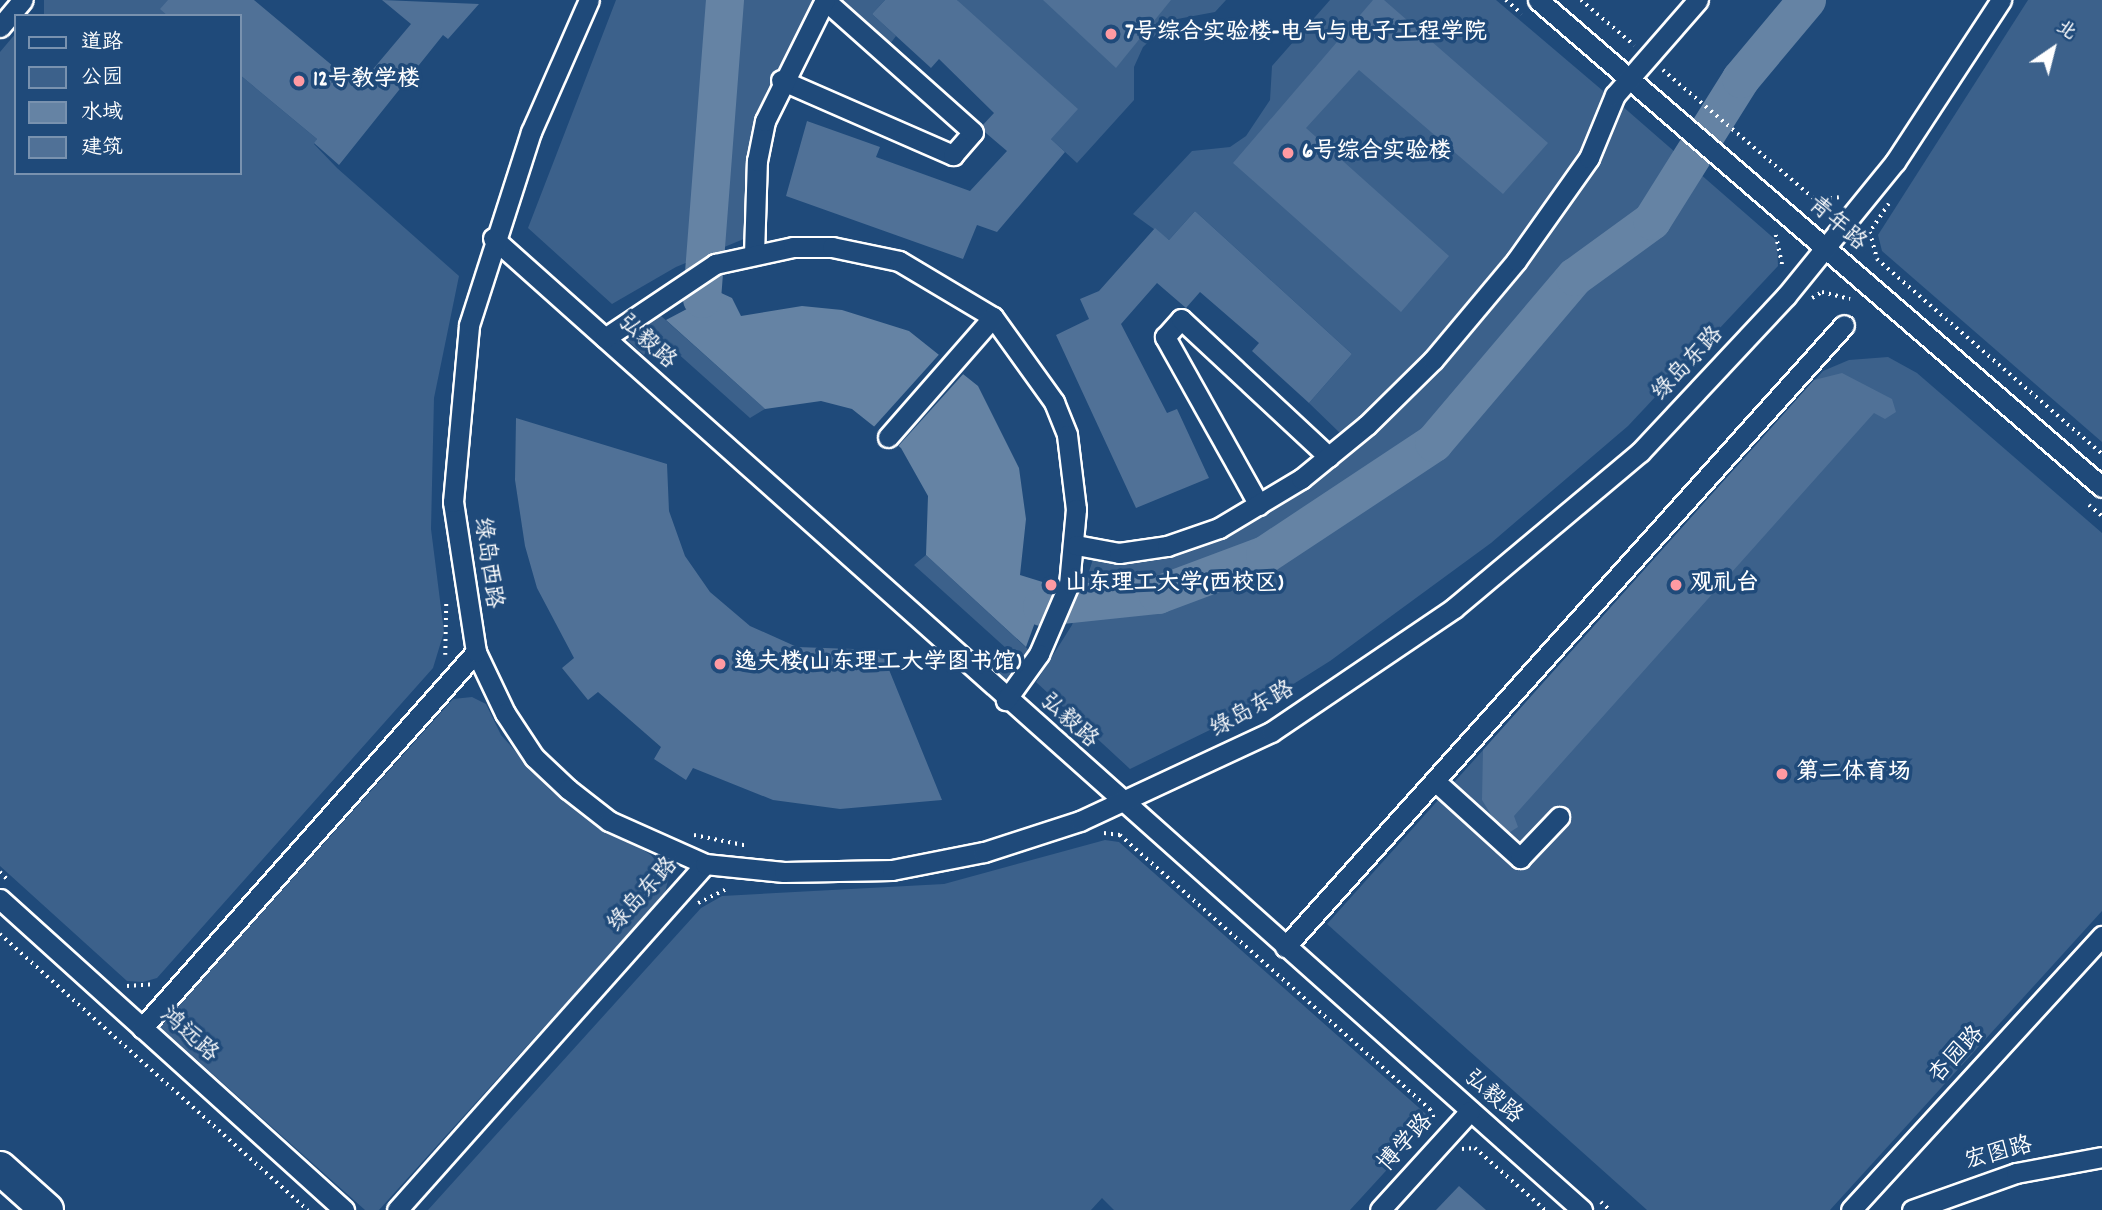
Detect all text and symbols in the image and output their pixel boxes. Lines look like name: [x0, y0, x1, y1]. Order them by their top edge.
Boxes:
legend: [14, 14, 242, 175]
north arrow: [2018, 14, 2088, 84]
text: 北: [2050, 15, 2081, 48]
place label: 7号综合实验楼-电气与电子工程学院: [1125, 20, 1487, 48]
marker: 7号综合实验楼-电气与电子工程学院: [1103, 26, 1119, 42]
text: 道路: [81, 29, 123, 59]
text: 公园: [81, 64, 123, 94]
place label: 12号教学楼: [313, 67, 420, 95]
marker: 12号教学楼: [291, 73, 307, 89]
text: 水域: [81, 99, 123, 129]
text: 建筑: [81, 134, 123, 164]
place label: 6号综合实验楼: [1302, 139, 1451, 167]
marker: 6号综合实验楼: [1280, 145, 1296, 161]
street label: 青年路: [1801, 192, 1871, 258]
street label: 弘毅路: [611, 310, 681, 376]
street label: 绿岛东路: [1648, 322, 1730, 408]
street label: 绿岛西路: [466, 516, 506, 610]
place label: 山东理工大学(西校区): [1065, 571, 1283, 599]
place label: 观礼台: [1690, 571, 1759, 599]
marker: 山东理工大学(西校区): [1043, 577, 1059, 593]
marker: 观礼台: [1668, 577, 1684, 593]
place label: 逸夫楼(山东理工大学图书馆): [734, 650, 1021, 678]
marker: 逸夫楼(山东理工大学图书馆): [712, 656, 728, 672]
street label: 绿岛东路: [1206, 677, 1300, 745]
street label: 弘毅路: [1033, 689, 1103, 755]
place label: 第二体育场: [1796, 760, 1911, 788]
marker: 第二体育场: [1774, 766, 1790, 782]
street label: 绿岛东路: [603, 853, 685, 939]
street label: 鸿远路: [153, 1003, 223, 1069]
street label: 杏园路: [1924, 1021, 1992, 1091]
street label: 弘毅路: [1457, 1065, 1527, 1131]
street label: 博学路: [1374, 1109, 1440, 1179]
street label: 宏图路: [1962, 1133, 2036, 1177]

